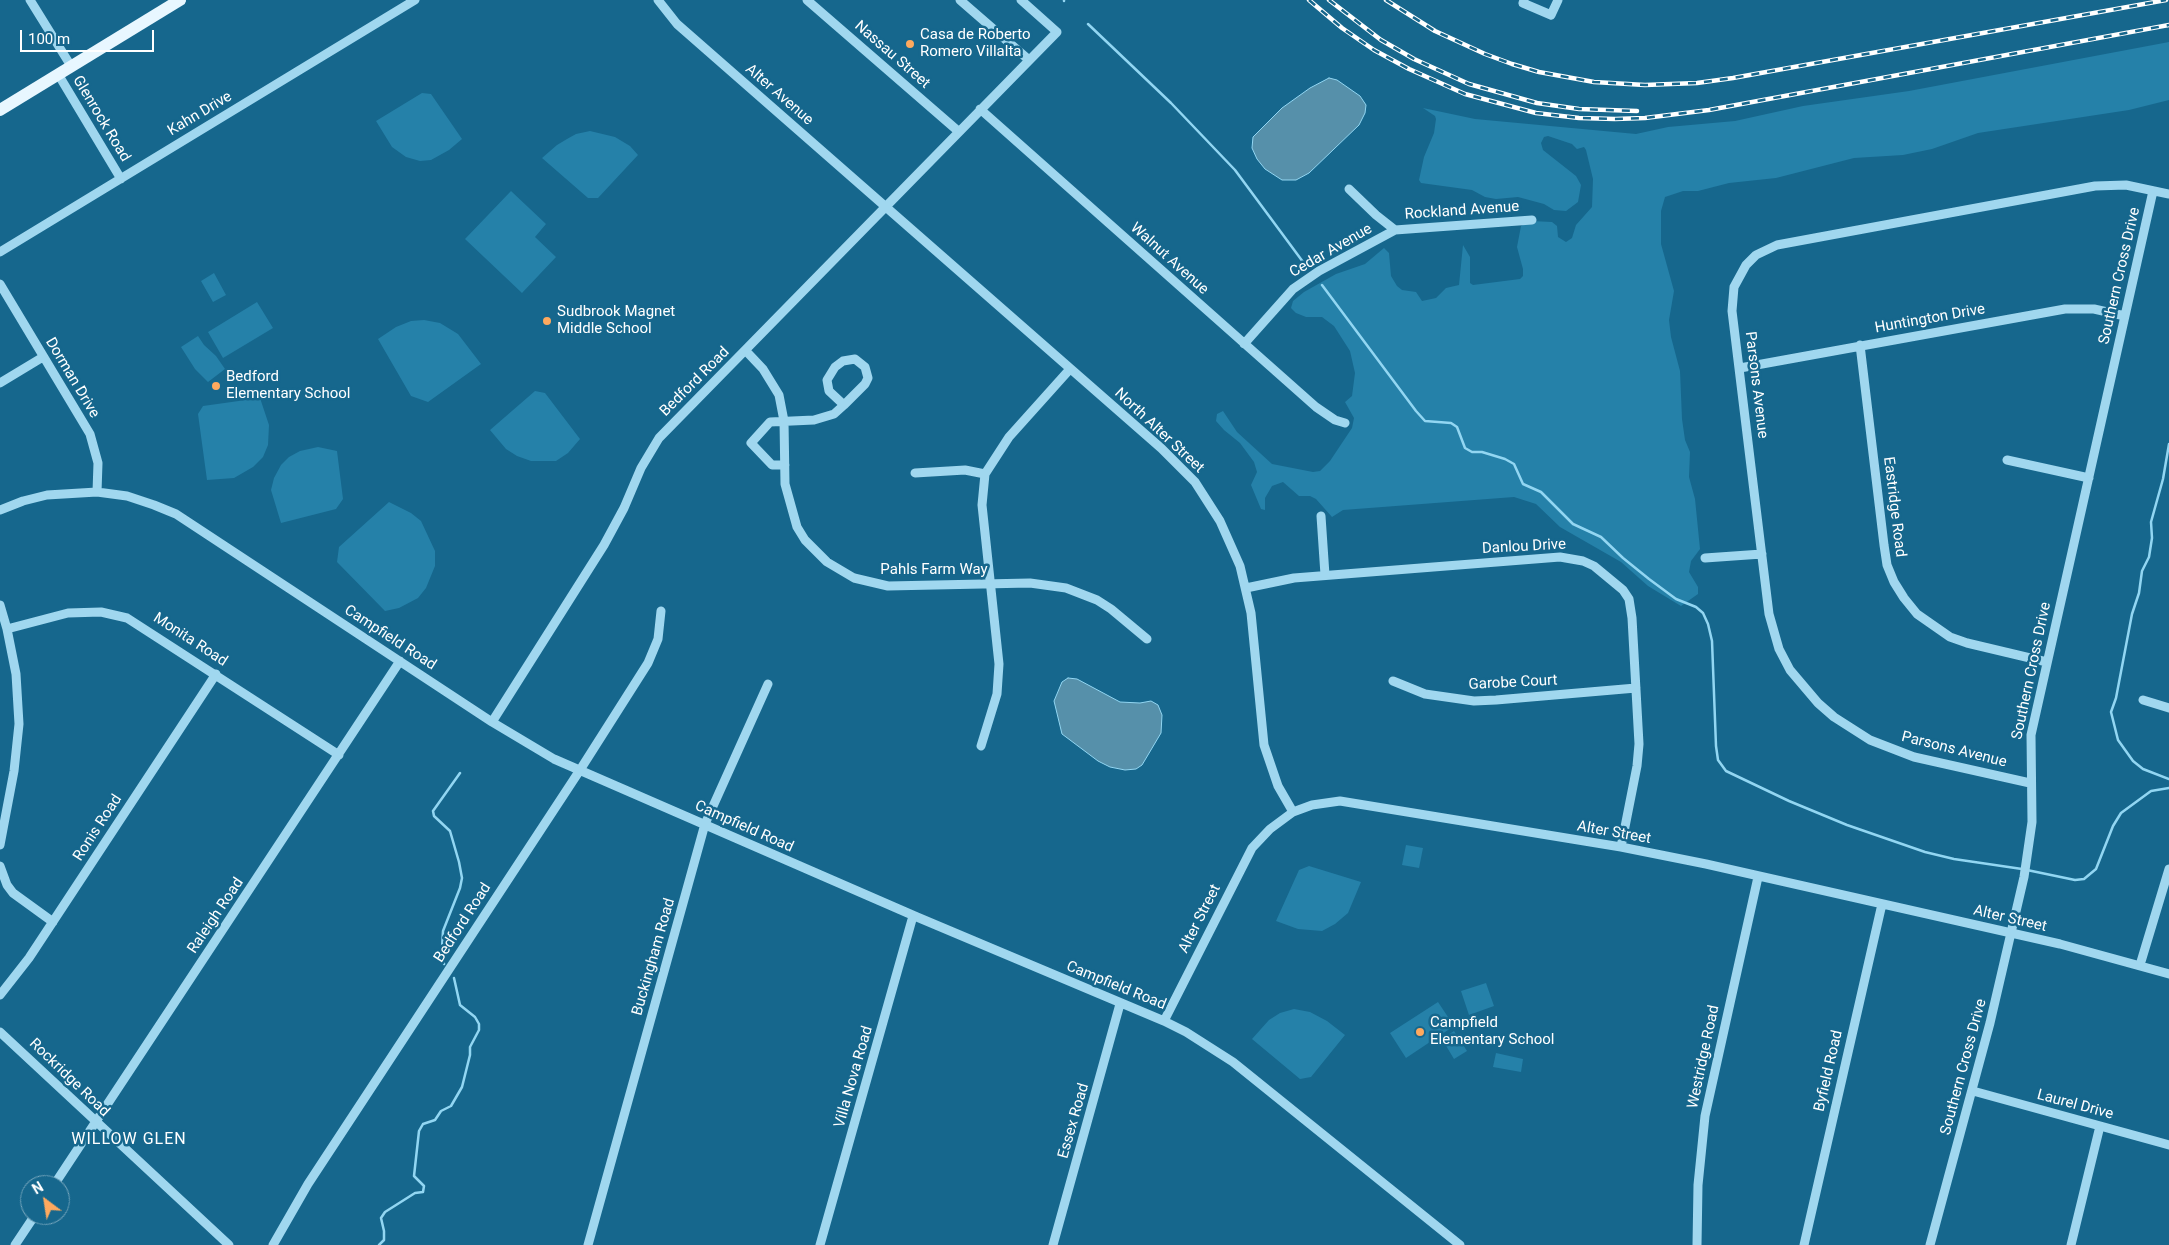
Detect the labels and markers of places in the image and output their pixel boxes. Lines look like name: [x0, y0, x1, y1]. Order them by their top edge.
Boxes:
place label: Casa de Roberto Romero Villalta: [920, 26, 1031, 61]
marker: Casa de Roberto Romero Villalta: [904, 38, 916, 50]
place label: Sudbrook Magnet Middle School: [557, 303, 675, 338]
marker: Sudbrook Magnet Middle School: [541, 315, 553, 327]
place label: Bedford Elementary School: [226, 368, 350, 403]
marker: Bedford Elementary School: [210, 380, 222, 392]
place label: Campfield Elementary School: [1430, 1014, 1554, 1049]
marker: Campfield Elementary School: [1414, 1026, 1426, 1038]

